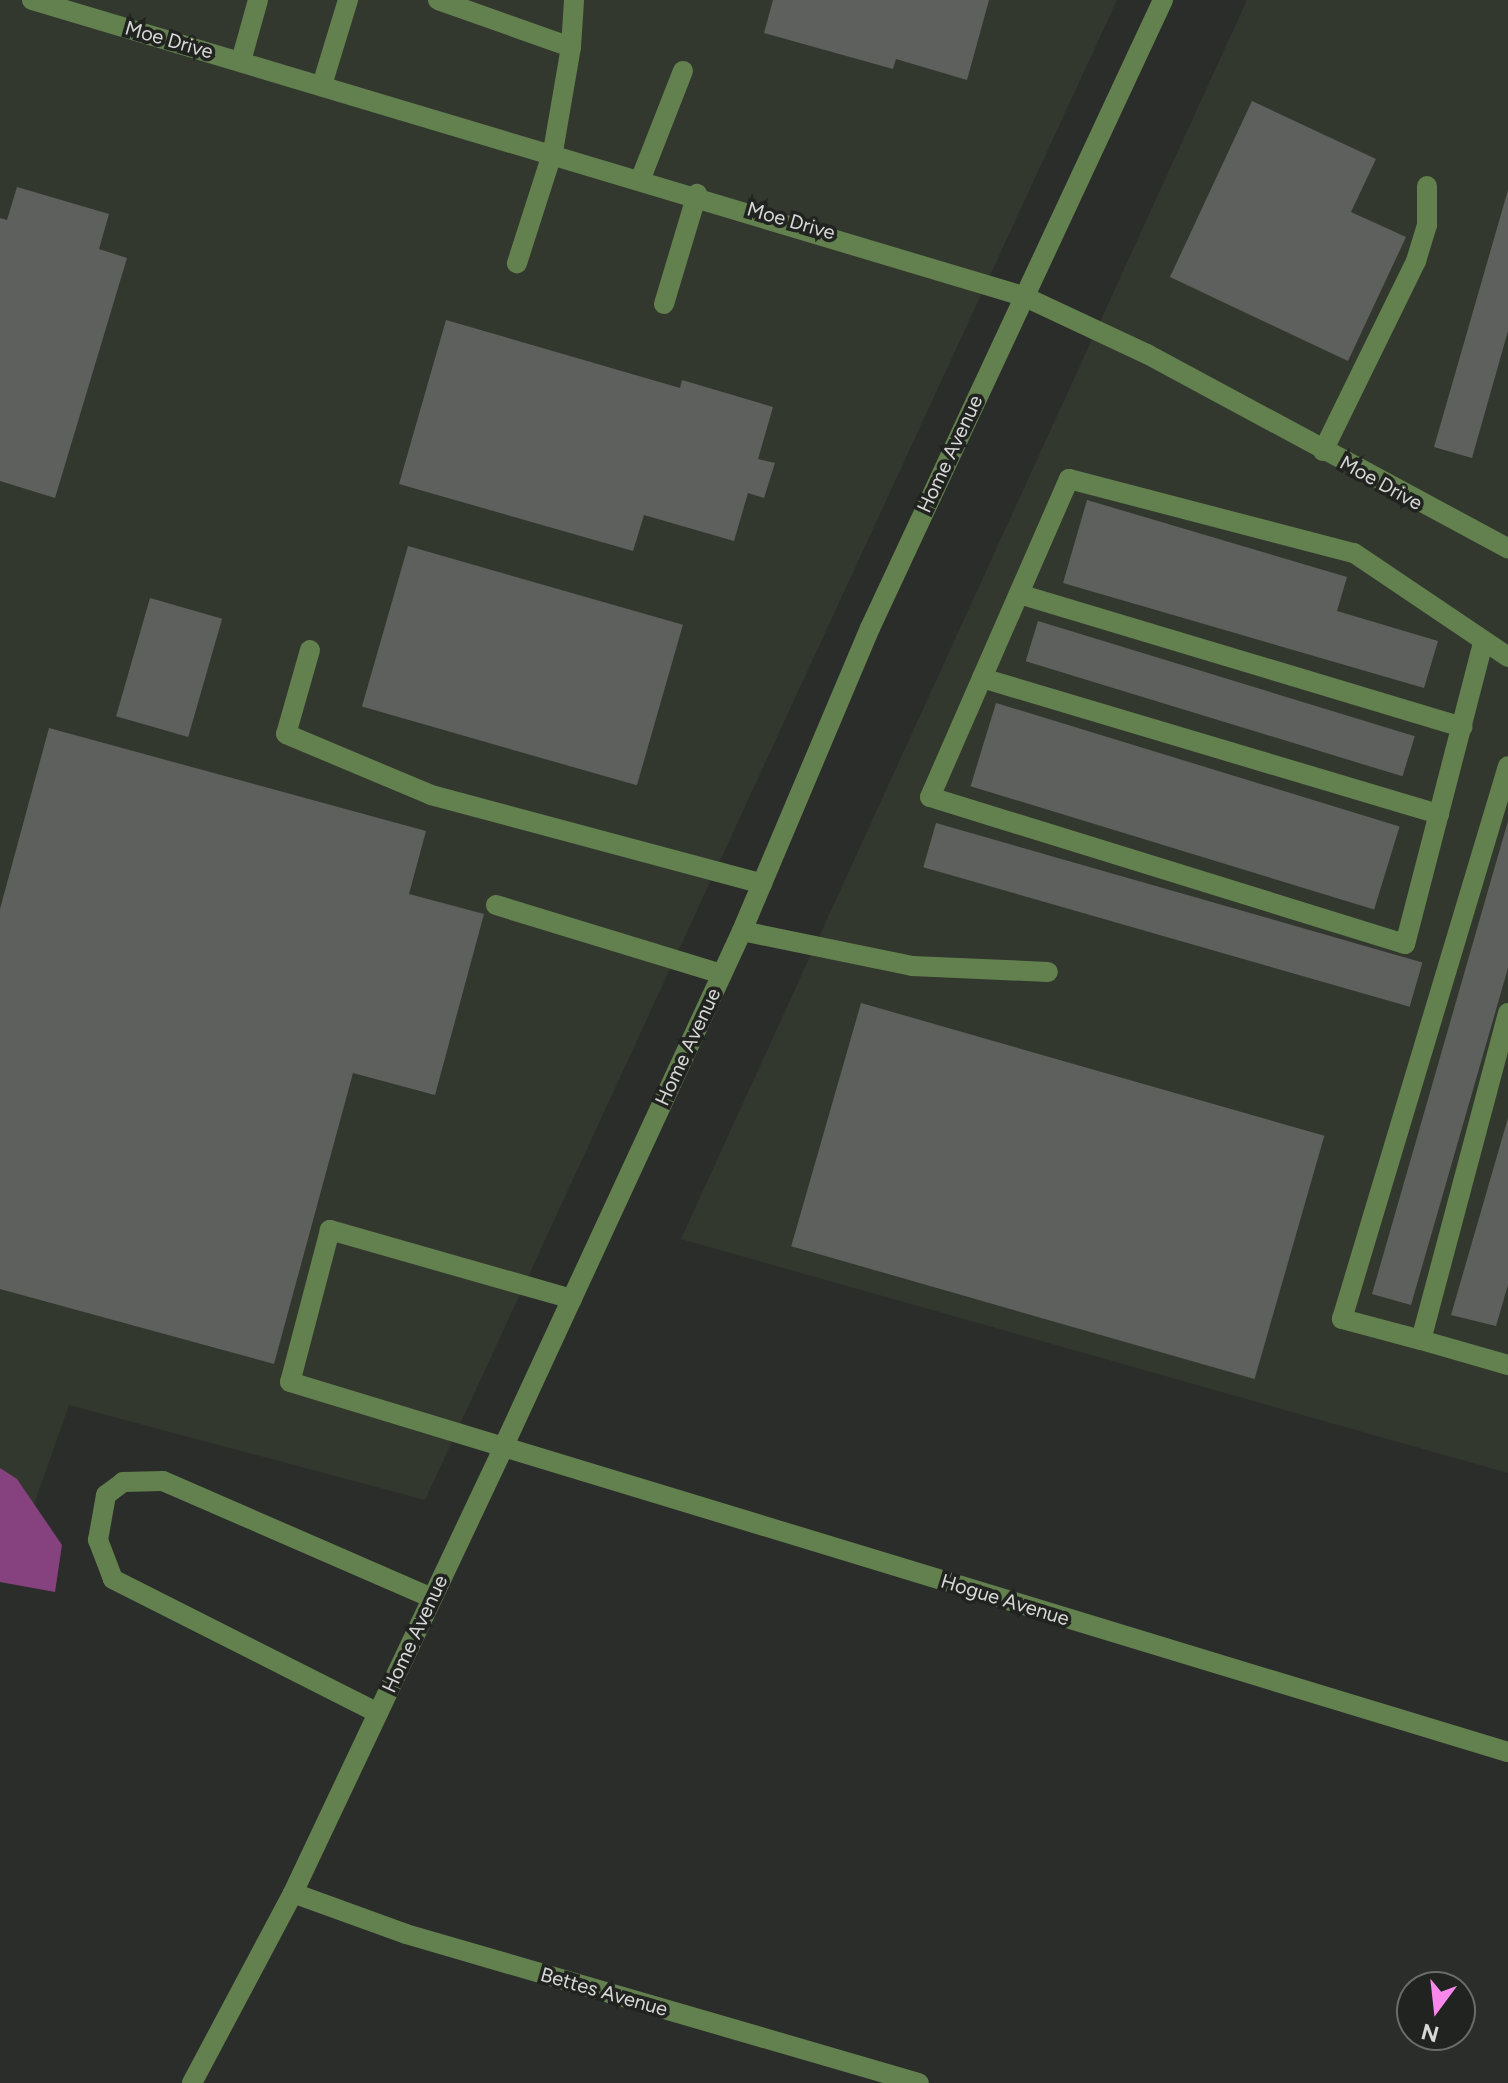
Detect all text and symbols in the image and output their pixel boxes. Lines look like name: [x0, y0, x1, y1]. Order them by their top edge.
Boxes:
street label: Moe Drive: [122, 16, 216, 64]
street label: Moe Drive: [744, 197, 838, 245]
street label: Home Avenue: [912, 391, 988, 517]
street label: Moe Drive: [1336, 451, 1426, 515]
street label: Home Avenue: [650, 984, 726, 1110]
street label: Hogue Avenue: [938, 1569, 1072, 1631]
street label: Home Avenue: [377, 1571, 453, 1697]
street label: Bettes Avenue: [538, 1962, 670, 2022]
north arrow: [1396, 1971, 1476, 2051]
text: N: [1418, 2017, 1442, 2048]

